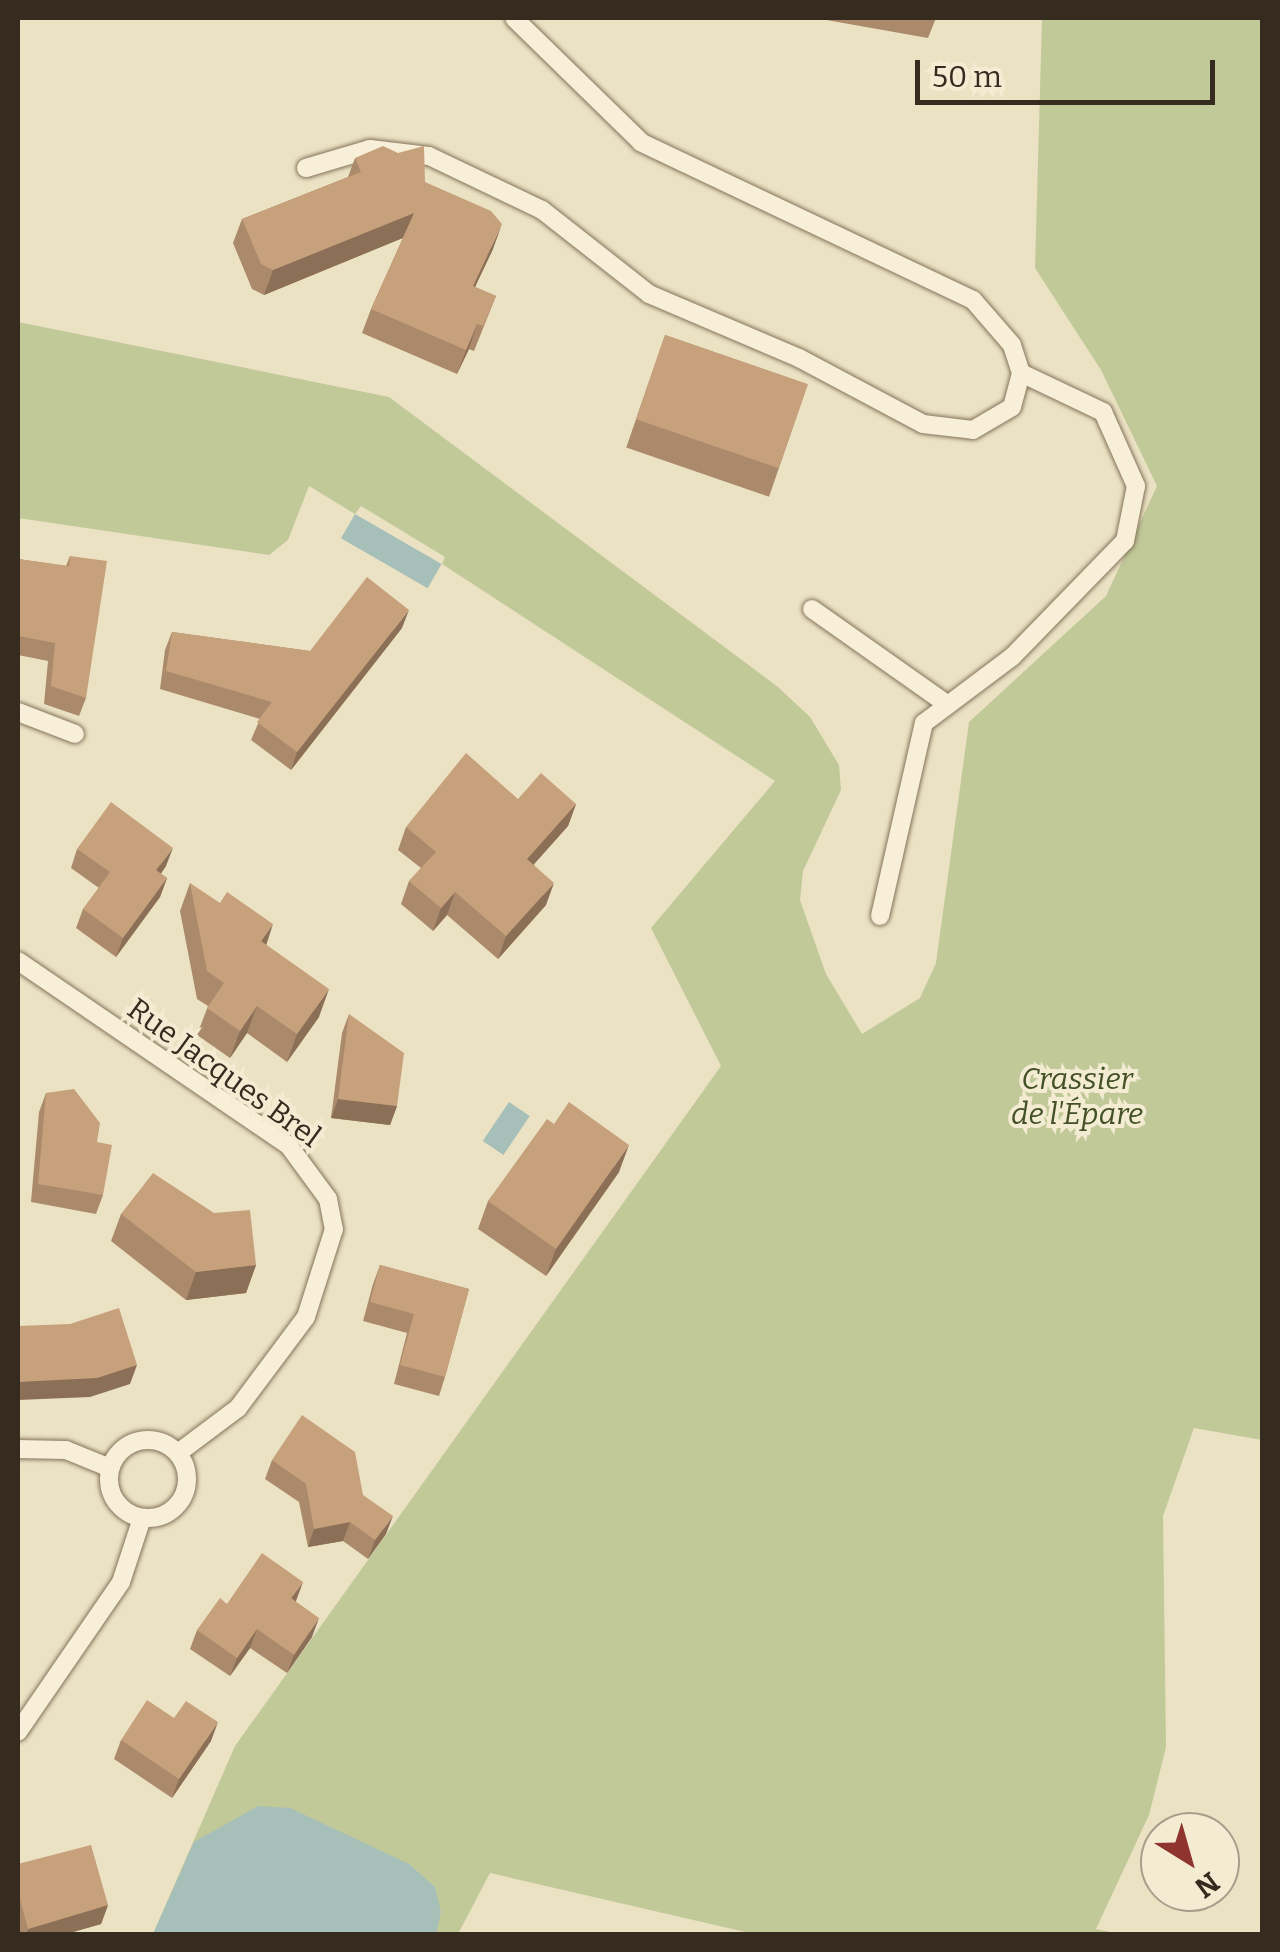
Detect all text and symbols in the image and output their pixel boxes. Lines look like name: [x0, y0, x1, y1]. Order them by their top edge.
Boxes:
scale bar: [920, 40, 1220, 102]
text: 50 m: [932, 59, 1002, 95]
street label: Rue Jacques Brel: [120, 991, 328, 1155]
park label: Crassier de l'Épare: [1011, 1061, 1143, 1132]
north arrow: [1140, 1812, 1240, 1912]
text: N: [1189, 1865, 1226, 1904]

